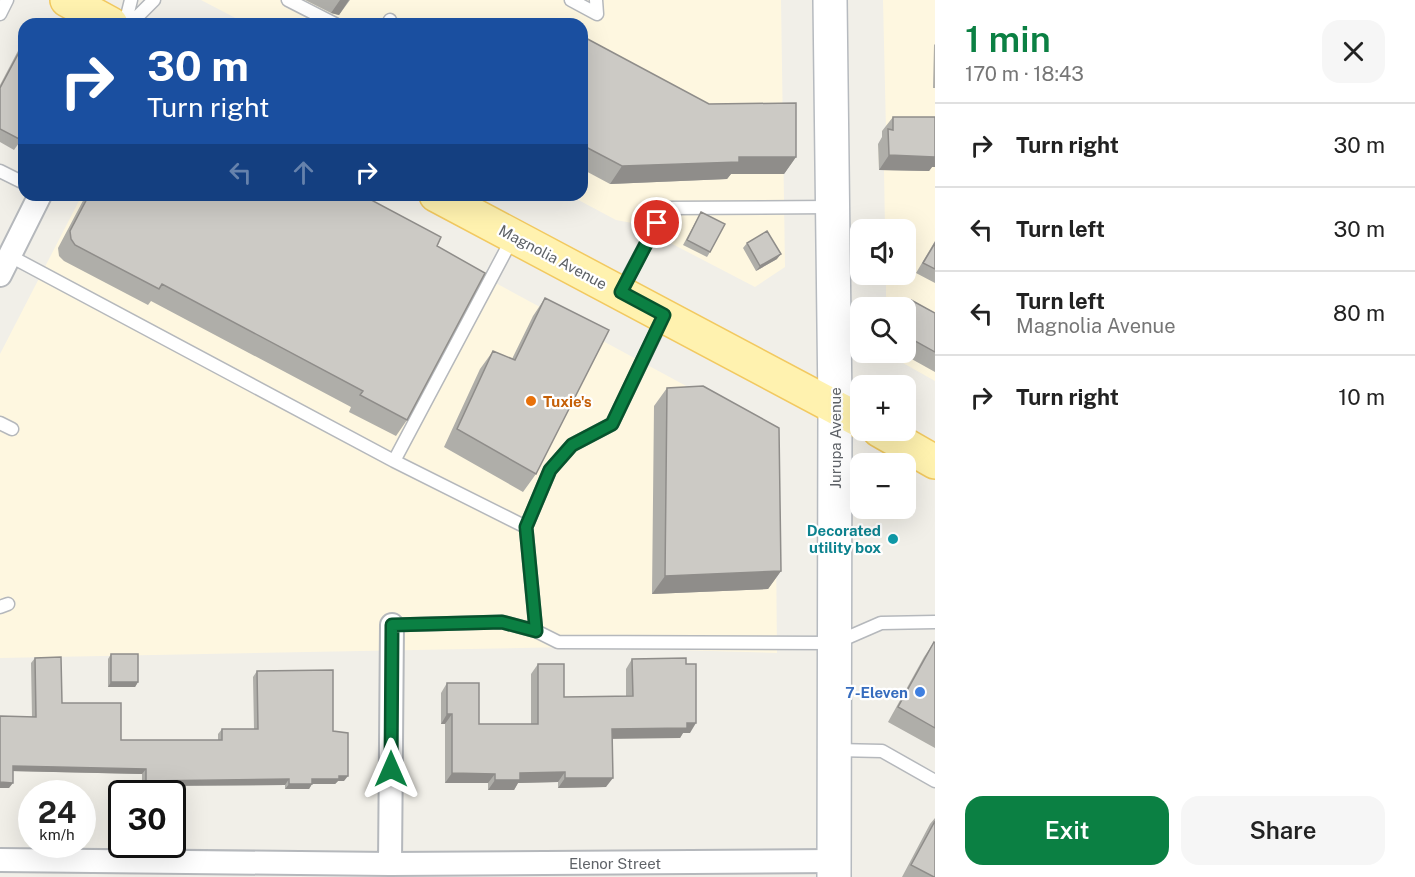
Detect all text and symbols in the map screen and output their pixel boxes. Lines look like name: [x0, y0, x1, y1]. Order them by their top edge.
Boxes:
text: 1 min: [965, 18, 1051, 60]
button: close: [1322, 20, 1385, 83]
text: 30 m: [147, 41, 249, 90]
icon: right: [48, 42, 126, 120]
text: 170 m · 18:43: [965, 62, 1084, 86]
text: Turn right: [147, 91, 270, 123]
icon: right: [965, 129, 998, 162]
text: Turn right: [1016, 132, 1119, 158]
text: 30 m: [1333, 132, 1385, 158]
icon: left: [224, 156, 257, 189]
icon: ahead: [287, 156, 320, 189]
icon: right: [350, 156, 383, 189]
pin: [631, 197, 682, 248]
icon: arrive: [640, 206, 673, 239]
icon: left: [965, 213, 998, 246]
text: Turn left: [1016, 216, 1105, 242]
text: 30 m: [1333, 216, 1385, 242]
map controls: [850, 219, 916, 519]
button: sound: [850, 219, 916, 285]
street label: Magnolia Avenue: [496, 221, 610, 293]
text: Turn left: [1016, 288, 1105, 314]
button: search: [850, 297, 916, 363]
icon: left: [965, 297, 998, 330]
text: 80 m: [1333, 300, 1385, 326]
text: Magnolia Avenue: [1016, 314, 1176, 338]
button: +: [850, 375, 916, 441]
icon: right: [965, 381, 998, 414]
text: Turn right: [1016, 384, 1119, 410]
text: 10 m: [1338, 384, 1385, 410]
street label: Jurupa Avenue: [827, 387, 844, 489]
place label: Tuxie's: [543, 393, 592, 410]
marker: Tuxie's: [524, 394, 538, 408]
button: −: [850, 453, 916, 519]
place label: Decorated utility box: [807, 522, 881, 556]
marker: Decorated utility box: [886, 532, 900, 546]
place label: 7-Eleven: [845, 684, 908, 701]
marker: 7-Eleven: [913, 685, 927, 699]
position arrow: [359, 737, 423, 801]
speed limit sign: 30: [108, 780, 186, 858]
text: 24: [38, 794, 76, 830]
button: Exit: [965, 796, 1169, 865]
button: Share: [1181, 796, 1385, 865]
text: km/h: [39, 826, 75, 843]
street label: Elenor Street: [569, 855, 661, 872]

